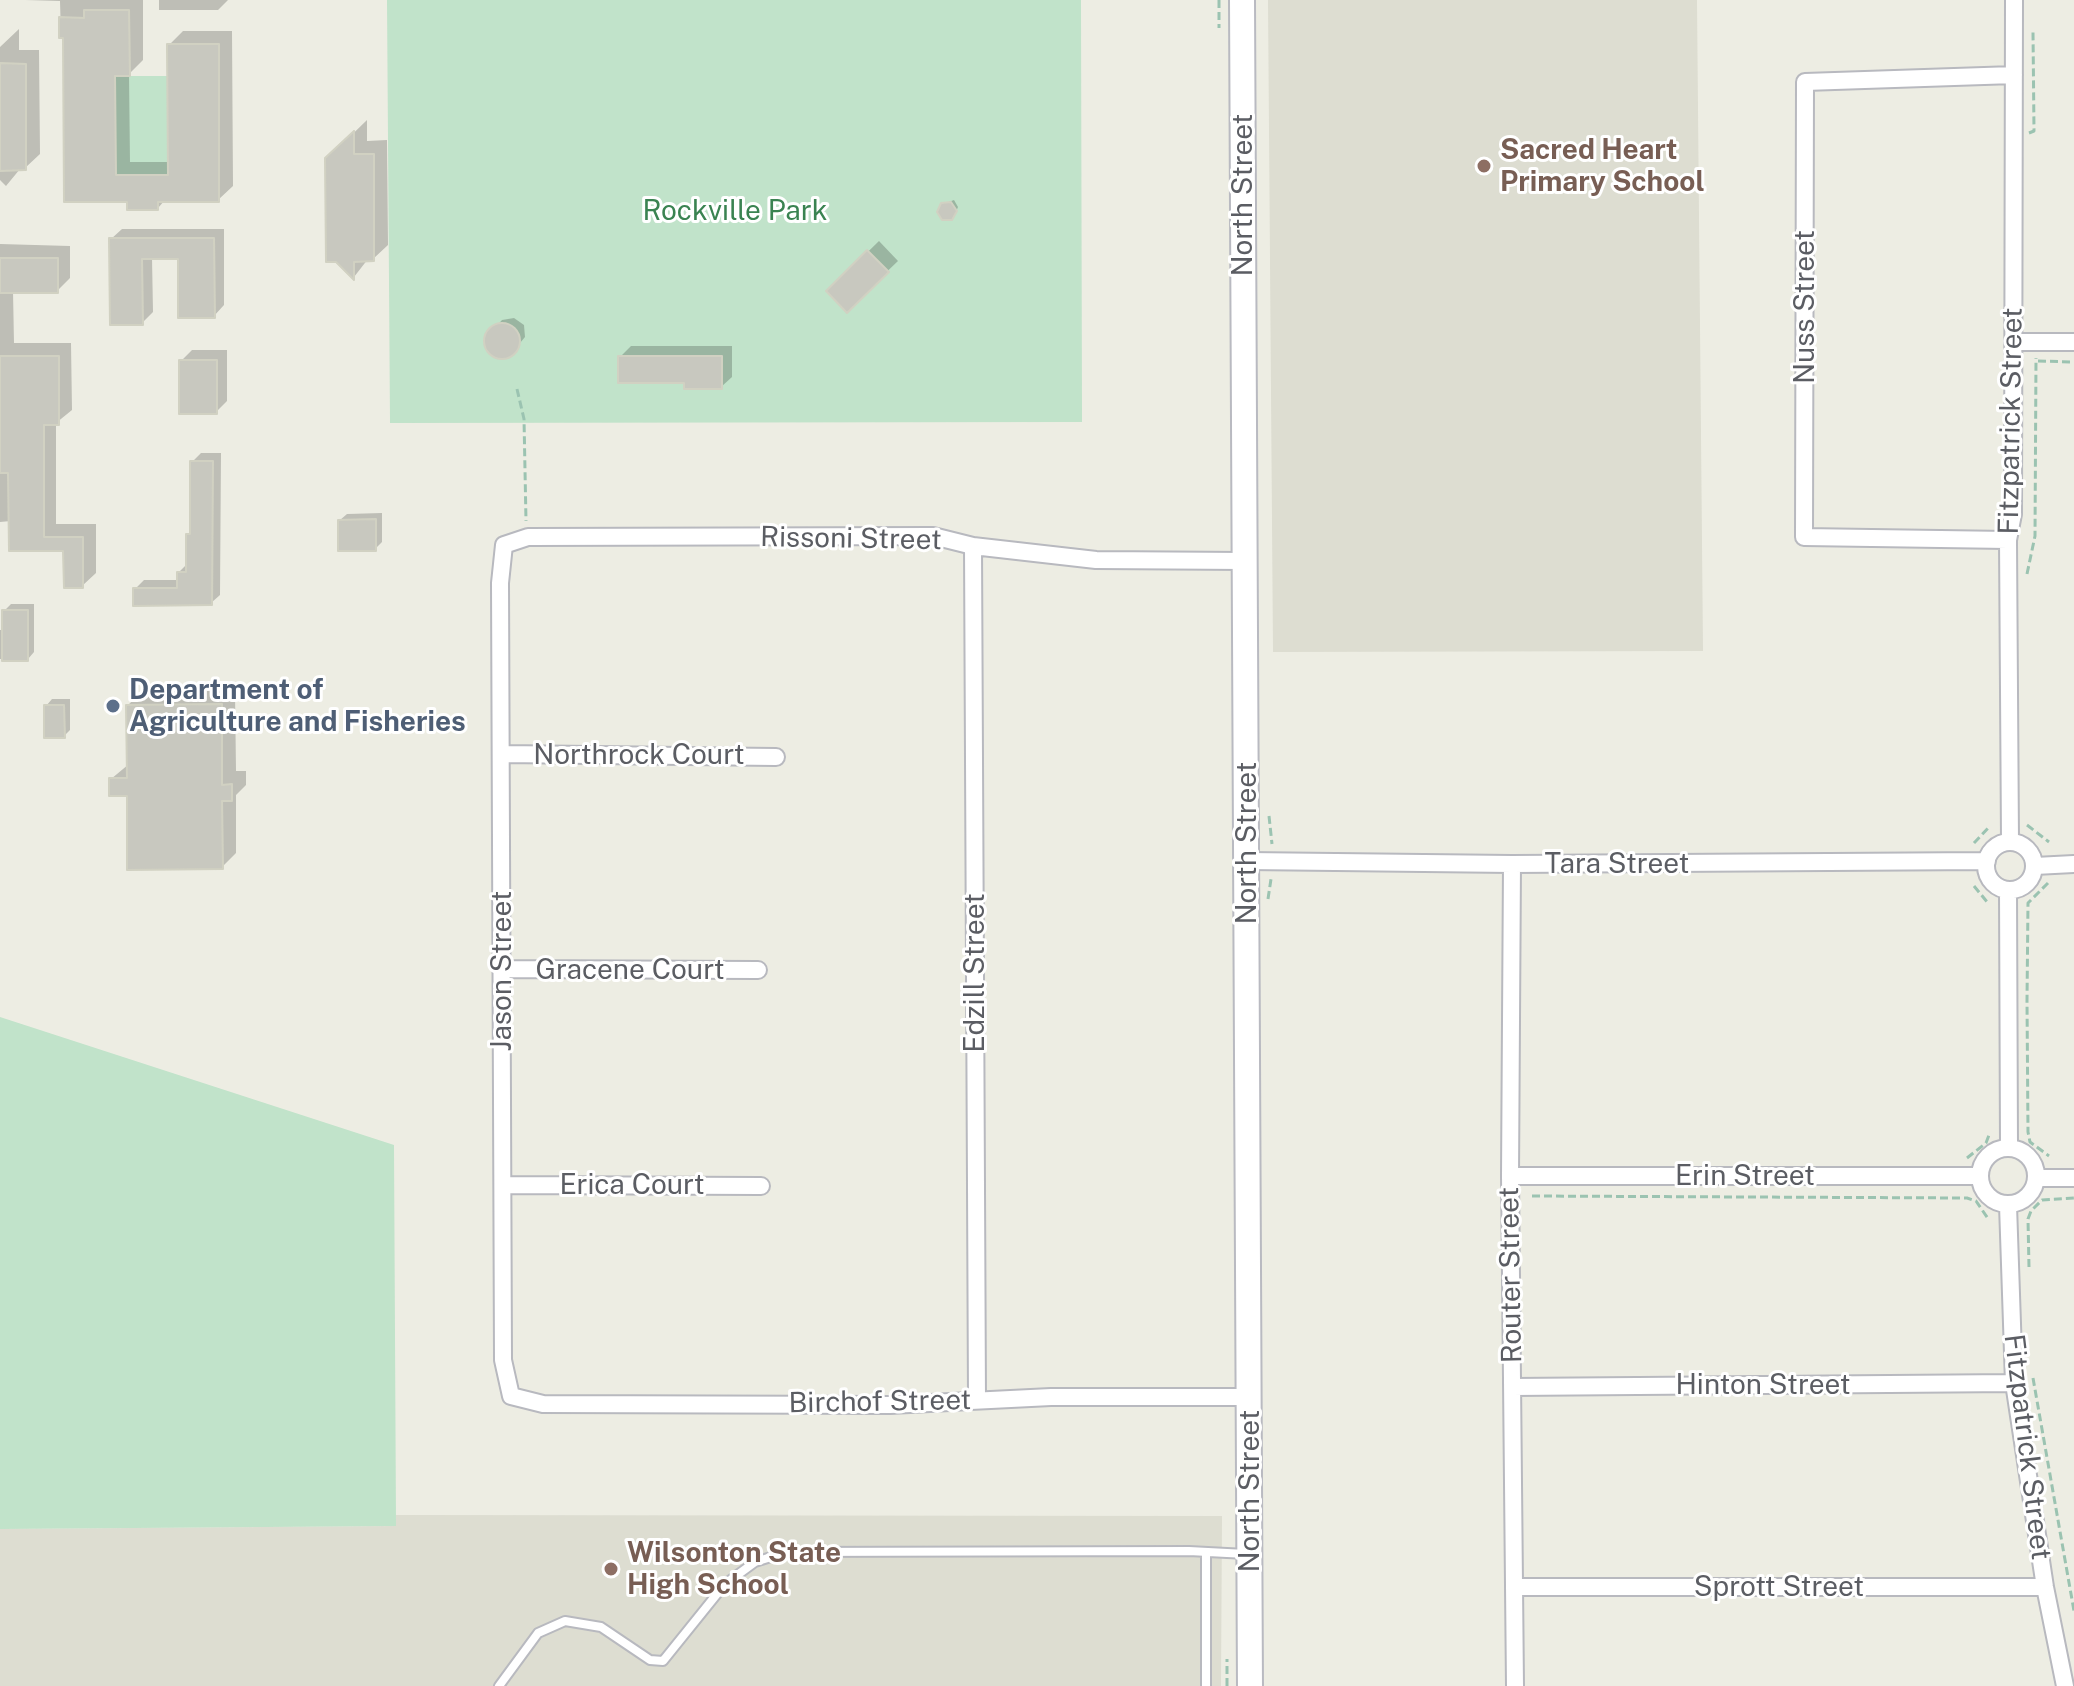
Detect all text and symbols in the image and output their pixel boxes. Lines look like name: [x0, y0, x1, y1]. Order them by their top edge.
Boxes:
street label: North Street: [1226, 114, 1260, 276]
place label: Sacred Heart Primary School: [1500, 133, 1705, 199]
marker: Sacred Heart Primary School: [1475, 157, 1493, 175]
park label: Rockville Park: [643, 194, 827, 228]
street label: Nuss Street: [1788, 230, 1822, 384]
street label: Fitzpatrick Street: [1992, 307, 2030, 535]
street label: Rissoni Street: [760, 521, 942, 557]
place label: Department of Agriculture and Fisheries: [129, 673, 466, 739]
marker: Department of Agriculture and Fisheries: [104, 697, 122, 715]
street label: Northrock Court: [533, 738, 745, 772]
street label: North Street: [1230, 762, 1264, 924]
street label: Tara Street: [1545, 847, 1689, 881]
street label: Jason Street: [485, 891, 519, 1051]
street label: Edzill Street: [958, 893, 992, 1053]
street label: Gracene Court: [535, 953, 725, 987]
street label: Erin Street: [1675, 1159, 1815, 1193]
street label: Erica Court: [559, 1168, 705, 1202]
street label: Router Street: [1493, 1187, 1529, 1363]
street label: Fitzpatrick Street: [1996, 1332, 2058, 1562]
street label: Hinton Street: [1675, 1368, 1851, 1402]
street label: Birchof Street: [788, 1384, 972, 1420]
street label: North Street: [1233, 1410, 1267, 1572]
place label: Wilsonton State High School: [627, 1536, 841, 1602]
marker: Wilsonton State High School: [602, 1560, 620, 1578]
street label: Sprott Street: [1694, 1570, 1864, 1604]

